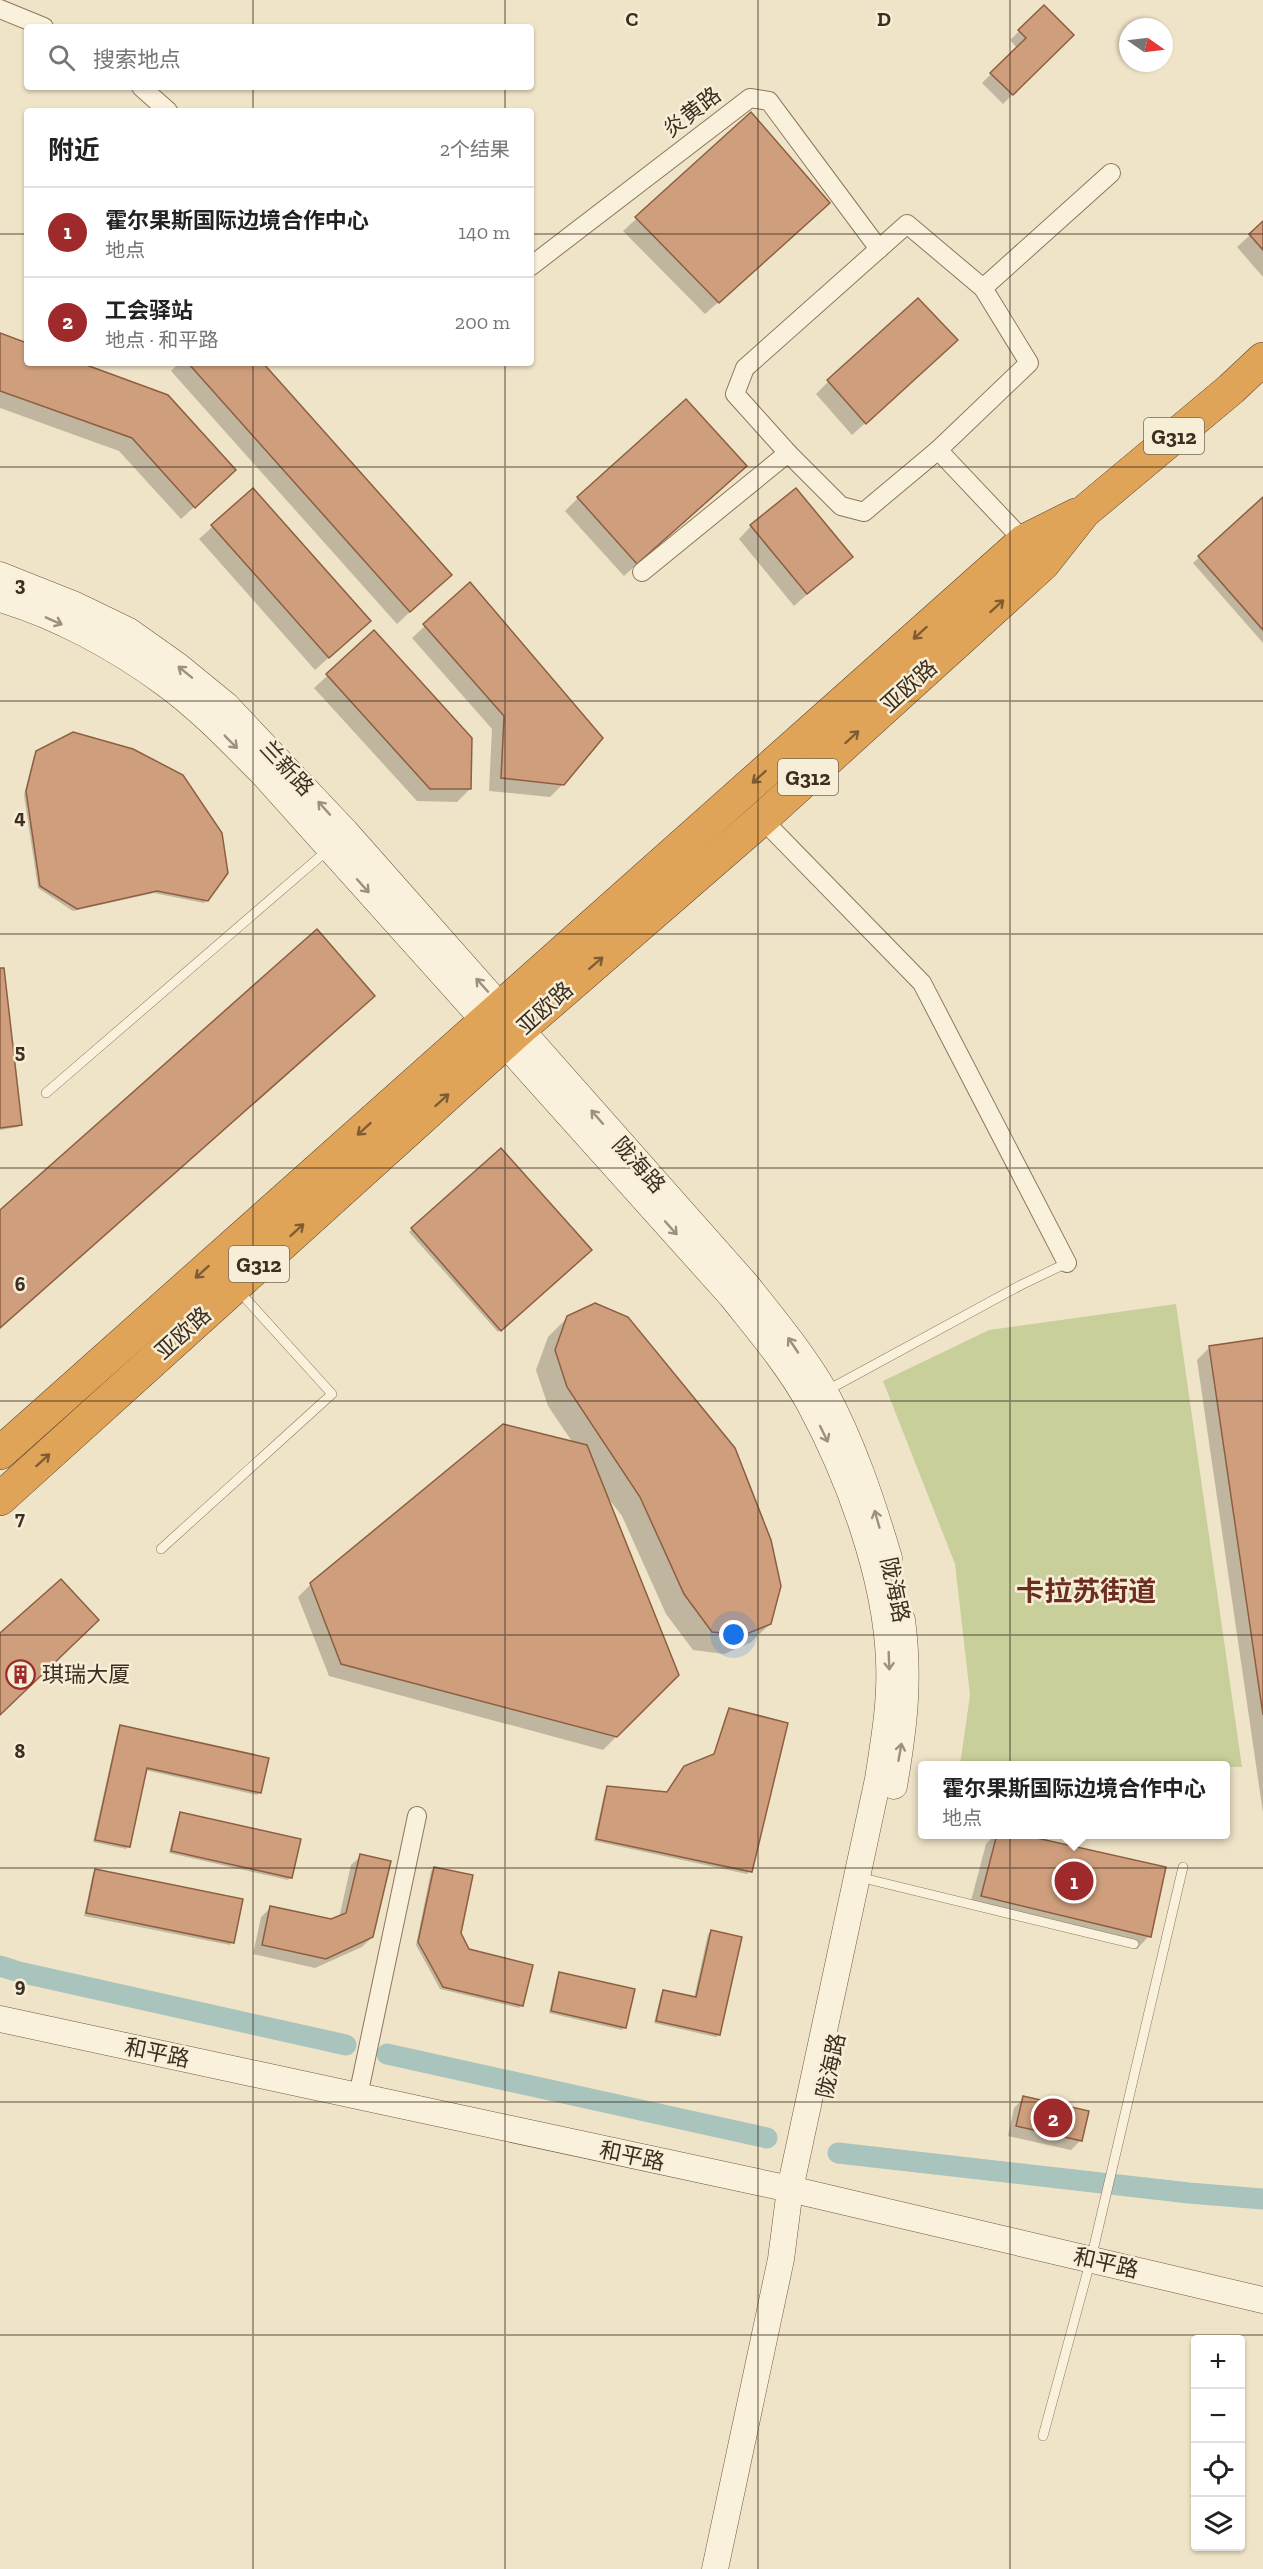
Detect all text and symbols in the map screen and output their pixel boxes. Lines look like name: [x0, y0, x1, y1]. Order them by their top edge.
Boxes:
text: C: [626, 7, 639, 31]
text: D: [877, 7, 891, 31]
north arrow: [1119, 18, 1173, 72]
search box: [24, 24, 534, 90]
icon: search: [45, 41, 78, 74]
text: 搜索地点: [93, 46, 181, 73]
street label: 炎黄路: [658, 81, 726, 143]
text: 附近: [48, 134, 100, 166]
text: 2个结果: [440, 137, 510, 161]
text: 霍尔果斯国际边境合作中心: [105, 207, 369, 234]
text: 1: [63, 220, 72, 244]
text: 140 m: [458, 220, 510, 244]
text: 地点: [105, 238, 145, 262]
text: 工会驿站: [105, 297, 193, 324]
text: 2: [62, 310, 73, 334]
text: 200 m: [455, 310, 510, 334]
text: 地点 · 和平路: [105, 328, 218, 352]
road number: G312: [1144, 418, 1204, 454]
text: 3: [15, 572, 26, 596]
one-way arrow: [989, 599, 1004, 613]
one-way arrow: [45, 615, 63, 627]
one-way arrow: [913, 626, 928, 640]
street label: 亚欧路: [875, 654, 943, 718]
one-way arrow: [177, 665, 193, 678]
one-way arrow: [845, 730, 860, 744]
one-way arrow: [224, 735, 239, 749]
street label: 兰新路: [255, 735, 319, 801]
road number: G312: [778, 759, 838, 795]
one-way arrow: [751, 770, 766, 784]
one-way arrow: [317, 801, 331, 816]
text: 4: [14, 805, 26, 829]
one-way arrow: [356, 878, 370, 893]
one-way arrow: [588, 956, 603, 970]
street label: 亚欧路: [511, 976, 579, 1040]
one-way arrow: [475, 977, 489, 992]
text: 5: [15, 1039, 25, 1063]
one-way arrow: [434, 1093, 449, 1107]
one-way arrow: [590, 1110, 604, 1125]
one-way arrow: [357, 1122, 372, 1136]
street label: 陇海路: [607, 1131, 671, 1199]
one-way arrow: [664, 1220, 678, 1235]
one-way arrow: [289, 1223, 304, 1237]
road number: G312: [229, 1246, 289, 1282]
one-way arrow: [195, 1265, 210, 1279]
text: 6: [15, 1272, 26, 1296]
street label: 亚欧路: [149, 1301, 217, 1365]
one-way arrow: [787, 1337, 799, 1353]
one-way arrow: [819, 1425, 830, 1443]
one-way arrow: [35, 1453, 50, 1467]
text: 7: [15, 1506, 25, 1530]
one-way arrow: [871, 1510, 882, 1529]
street label: 陇海路: [875, 1555, 915, 1625]
district label: 卡拉苏街道: [1016, 1575, 1156, 1608]
your location: [719, 1620, 748, 1649]
one-way arrow: [883, 1650, 894, 1670]
building icon: 琪瑞大厦: [5, 1658, 37, 1690]
place label: 琪瑞大厦: [42, 1661, 130, 1688]
text: 8: [15, 1739, 26, 1763]
one-way arrow: [895, 1743, 906, 1763]
popup: [918, 1761, 1230, 1839]
text: 霍尔果斯国际边境合作中心: [942, 1775, 1206, 1802]
text: 地点: [942, 1806, 982, 1830]
pin: 1: [1054, 1858, 1094, 1904]
text: 9: [15, 1973, 26, 1997]
street label: 陇海路: [811, 2031, 851, 2101]
street label: 和平路: [122, 2033, 192, 2073]
pin: 2: [1034, 2096, 1072, 2140]
street label: 和平路: [597, 2136, 667, 2176]
street label: 和平路: [1071, 2242, 1141, 2284]
map controls: [1191, 2335, 1245, 2551]
button: +: [1191, 2335, 1245, 2389]
button: −: [1191, 2389, 1245, 2443]
button: locate: [1191, 2443, 1245, 2497]
button: layers: [1191, 2497, 1245, 2551]

